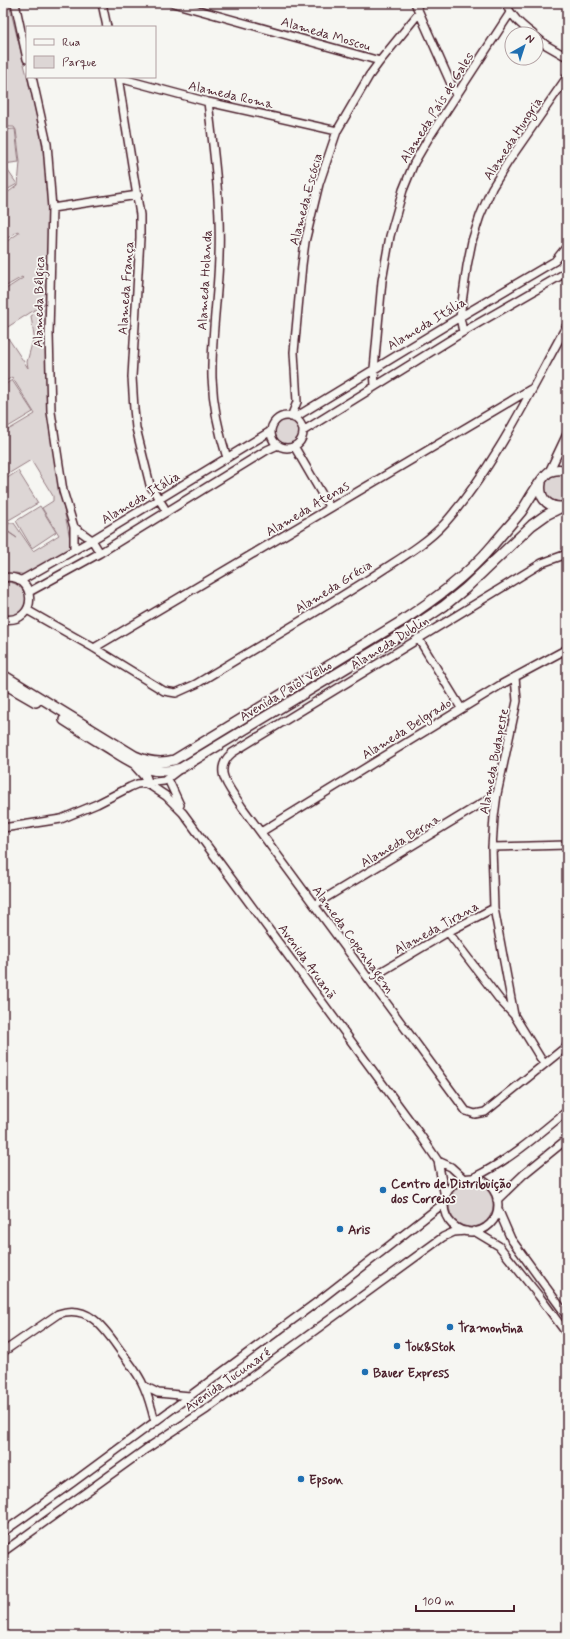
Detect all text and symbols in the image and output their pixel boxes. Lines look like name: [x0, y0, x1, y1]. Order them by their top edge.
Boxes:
street label: Alameda Moscou: [279, 14, 372, 55]
legend: [26, 26, 156, 78]
north arrow: [504, 26, 544, 66]
text: N: [522, 31, 537, 47]
text: Rua: [62, 35, 80, 51]
street label: Alameda País de Gales: [396, 49, 478, 166]
text: Parque: [62, 55, 97, 71]
street label: Alameda Roma: [187, 77, 275, 114]
street label: Alameda Hungria: [480, 94, 547, 184]
street label: Alameda Escócia: [286, 151, 327, 247]
street label: Alameda Holanda: [194, 229, 217, 331]
street label: Alameda França: [115, 240, 138, 336]
street label: Alameda Bélgica: [30, 256, 51, 348]
street label: Alameda Itália: [384, 294, 469, 354]
street label: Alameda Itália: [98, 468, 183, 528]
street label: Alameda Atenas: [263, 478, 353, 541]
street label: Alameda Grécia: [292, 557, 376, 618]
street label: Alameda Dublin: [347, 612, 432, 674]
street label: Avenida Paiol Velho: [237, 657, 336, 726]
street label: Alameda Belgrado: [359, 695, 456, 764]
street label: Alameda Budapeste: [476, 707, 513, 816]
street label: Alameda Berna: [358, 811, 444, 872]
street label: Alameda Copenhagem: [306, 883, 398, 998]
street label: Alameda Tirana: [391, 898, 482, 959]
street label: Avenida Aruanã: [274, 921, 340, 1003]
place label: Centro de Distribuição dos Correios: [391, 1176, 512, 1208]
marker: Centro de Distribuição dos Correios: [378, 1185, 388, 1195]
place label: Aris: [348, 1222, 371, 1239]
marker: Aris: [335, 1224, 345, 1234]
place label: Tramontina: [458, 1320, 524, 1337]
marker: Tramontina: [445, 1322, 455, 1332]
place label: Tok&Stok: [405, 1339, 456, 1356]
marker: Tok&Stok: [392, 1341, 402, 1351]
street label: Avenida Tucunaré: [182, 1344, 274, 1416]
place label: Bauer Express: [373, 1365, 449, 1382]
marker: Bauer Express: [360, 1367, 370, 1377]
place label: Epson: [309, 1472, 344, 1489]
marker: Epson: [296, 1474, 306, 1484]
scale bar: [416, 1587, 514, 1613]
text: 100 m: [422, 1594, 454, 1610]

